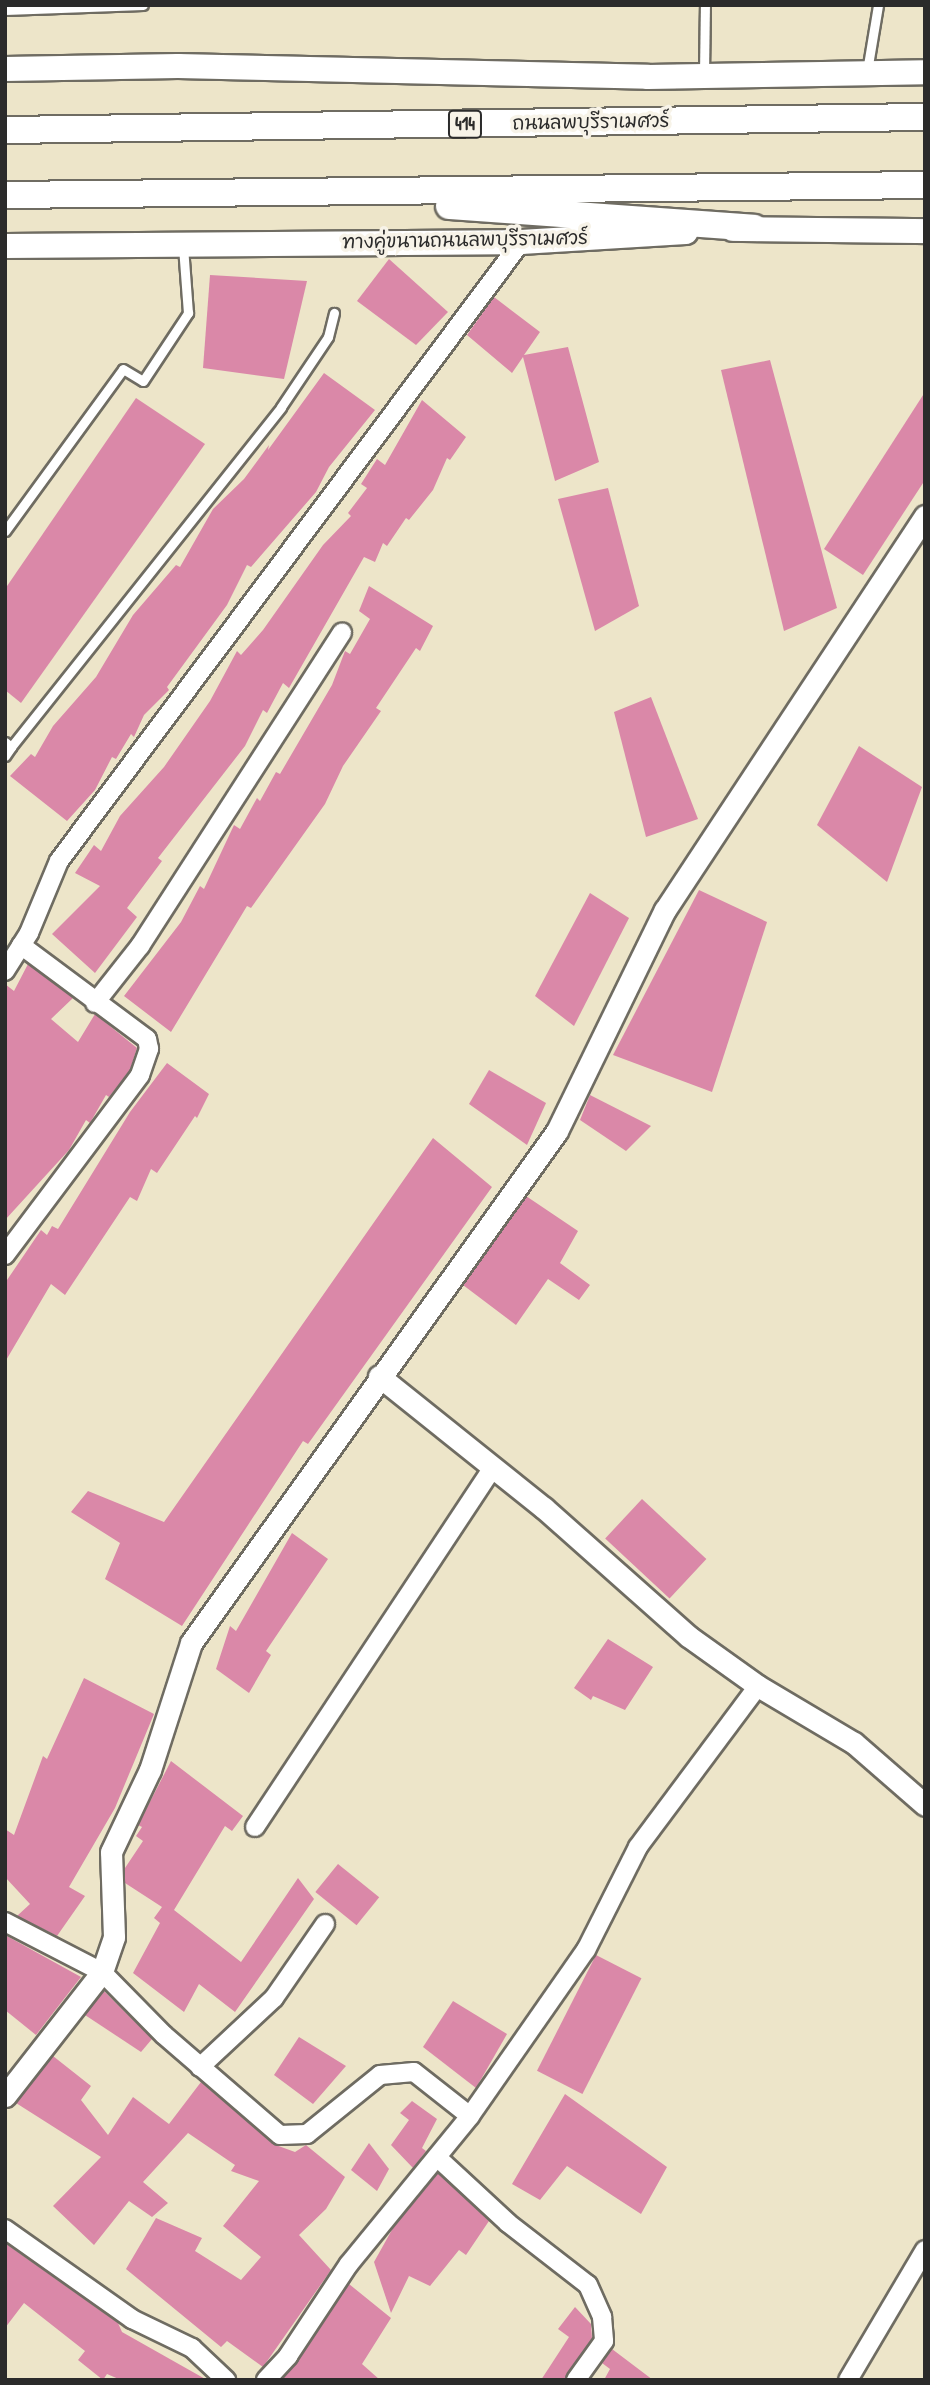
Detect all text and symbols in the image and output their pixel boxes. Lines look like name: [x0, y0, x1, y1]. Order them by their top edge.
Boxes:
street label: ถนนลพบุรีราเมศวร์: [512, 109, 670, 135]
road number: 414: [448, 110, 482, 139]
street label: ทางคู่ขนานถนนลพบุรีราเมศวร์: [342, 226, 588, 254]

